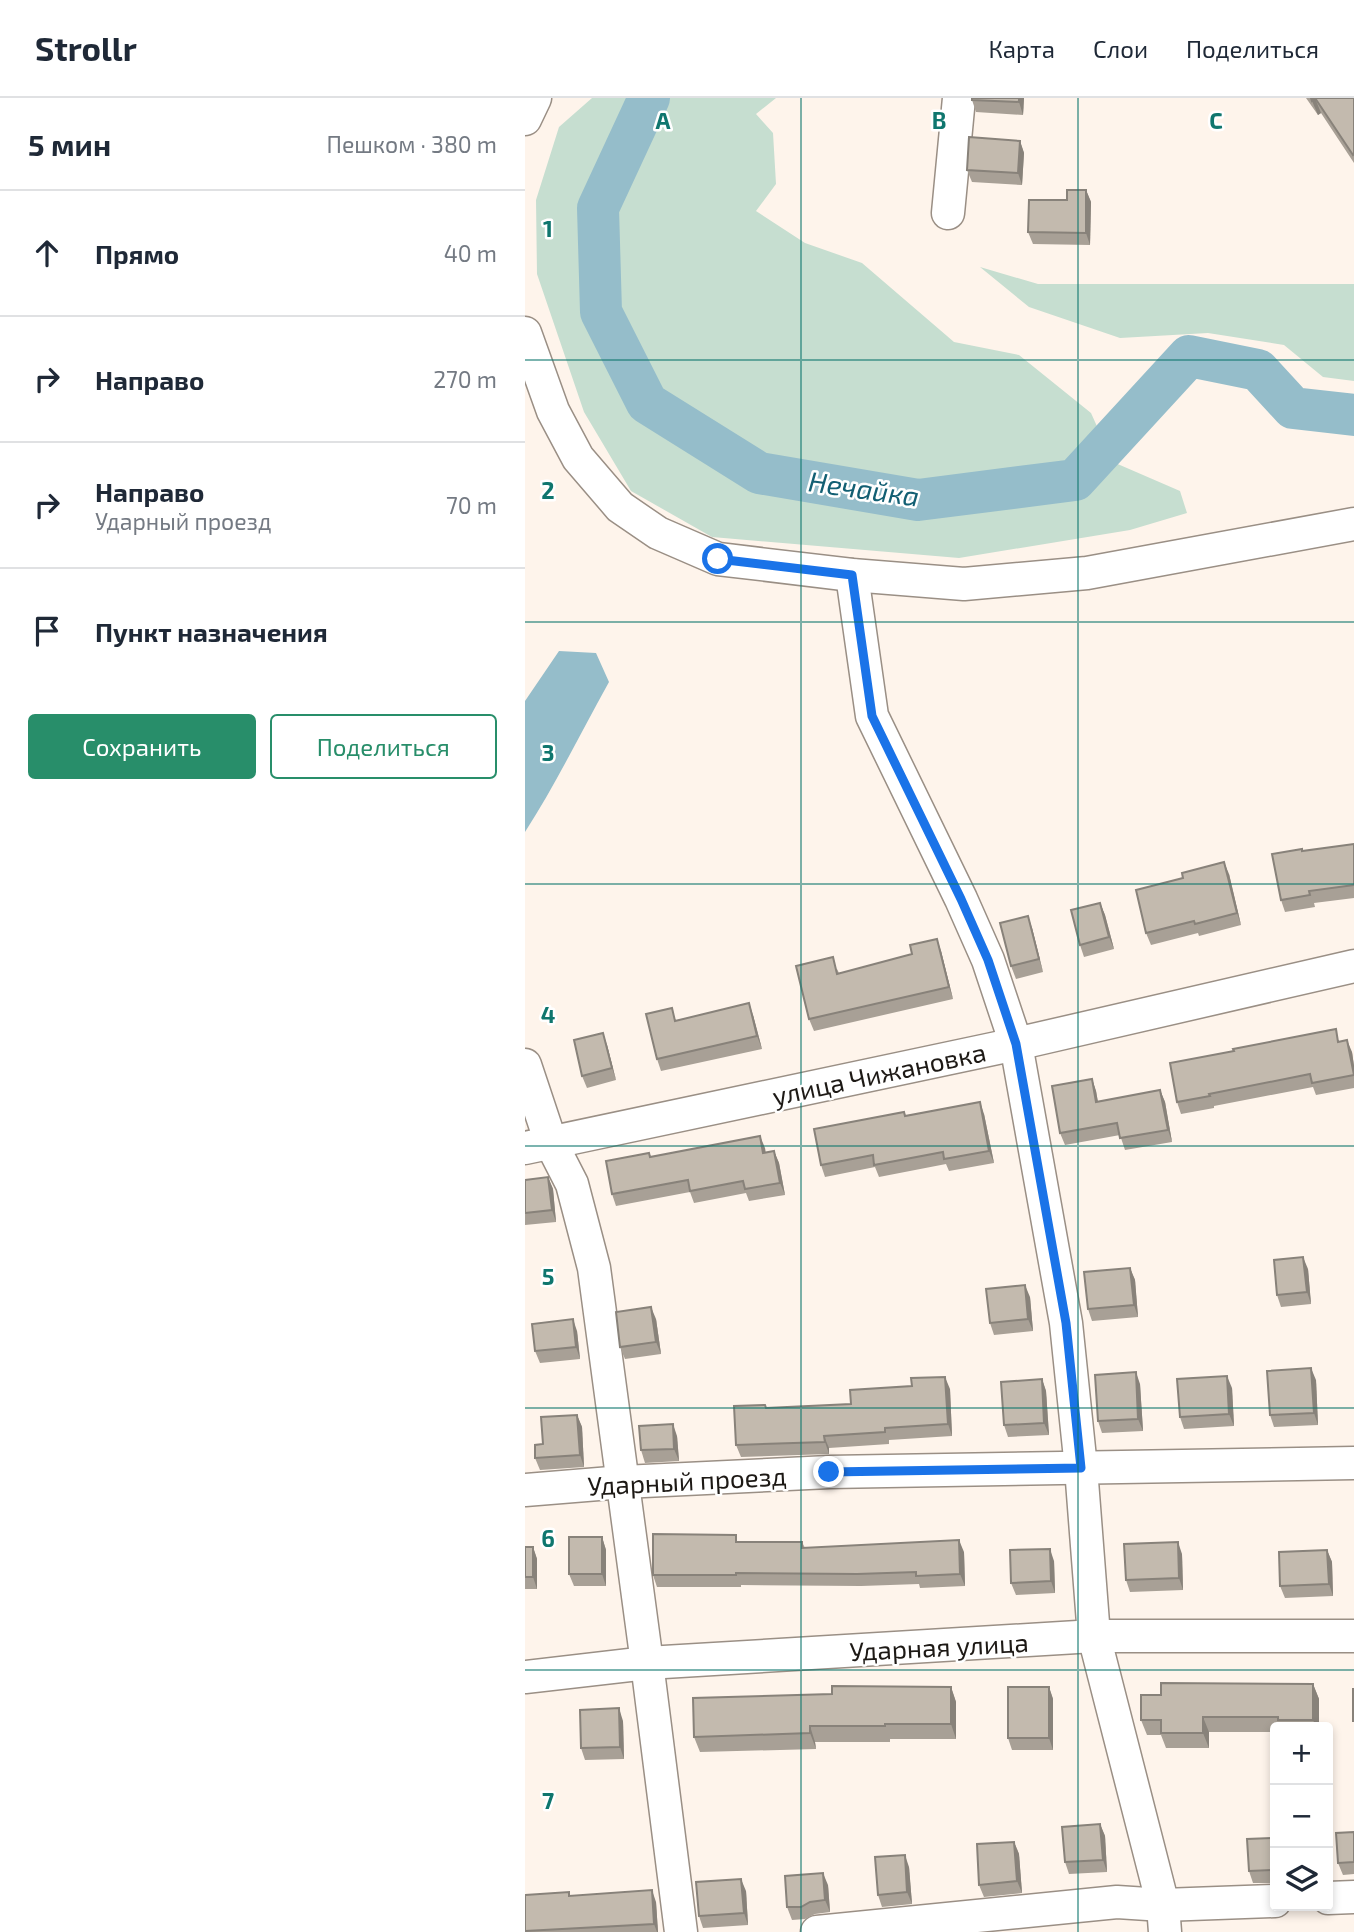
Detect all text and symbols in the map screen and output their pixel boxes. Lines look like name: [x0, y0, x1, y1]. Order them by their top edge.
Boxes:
text: Strollr: [35, 28, 137, 68]
text: Карта: [988, 34, 1055, 63]
text: Слои: [1093, 34, 1148, 63]
text: Поделиться: [1186, 34, 1319, 63]
text: A: [655, 106, 671, 134]
text: B: [932, 106, 946, 134]
text: C: [1209, 106, 1223, 134]
text: 5 мин: [28, 126, 111, 162]
text: Пешком · 380 m: [327, 130, 497, 158]
text: 1: [543, 214, 553, 242]
icon: ahead: [28, 234, 66, 272]
text: Прямо: [95, 238, 179, 269]
text: 40 m: [444, 239, 497, 267]
icon: right: [28, 360, 66, 398]
text: Направо: [95, 364, 204, 395]
text: 270 m: [433, 365, 497, 393]
water label: Нечайка: [806, 463, 922, 513]
text: Направо: [95, 476, 204, 507]
text: 2: [541, 476, 555, 504]
icon: right: [28, 486, 66, 524]
text: 70 m: [446, 491, 497, 519]
text: Ударный проезд: [95, 507, 271, 535]
route start: [702, 543, 733, 574]
icon: arrive: [28, 612, 66, 650]
text: Пункт назначения: [95, 616, 328, 647]
button: Сохранить: [28, 714, 256, 779]
button: Поделиться: [270, 714, 497, 779]
text: 3: [541, 738, 555, 766]
text: 4: [541, 1000, 555, 1028]
street label: улица Чижановка: [769, 1035, 989, 1112]
text: 5: [542, 1262, 554, 1290]
route end: [813, 1456, 844, 1487]
street label: Ударный проезд: [587, 1459, 787, 1501]
text: 6: [541, 1524, 555, 1552]
street label: Ударная улица: [849, 1626, 1029, 1667]
map controls: [1270, 1722, 1333, 1911]
button: +: [1270, 1722, 1333, 1785]
button: −: [1270, 1785, 1333, 1848]
text: 7: [542, 1786, 554, 1814]
button: layers: [1270, 1848, 1333, 1911]

